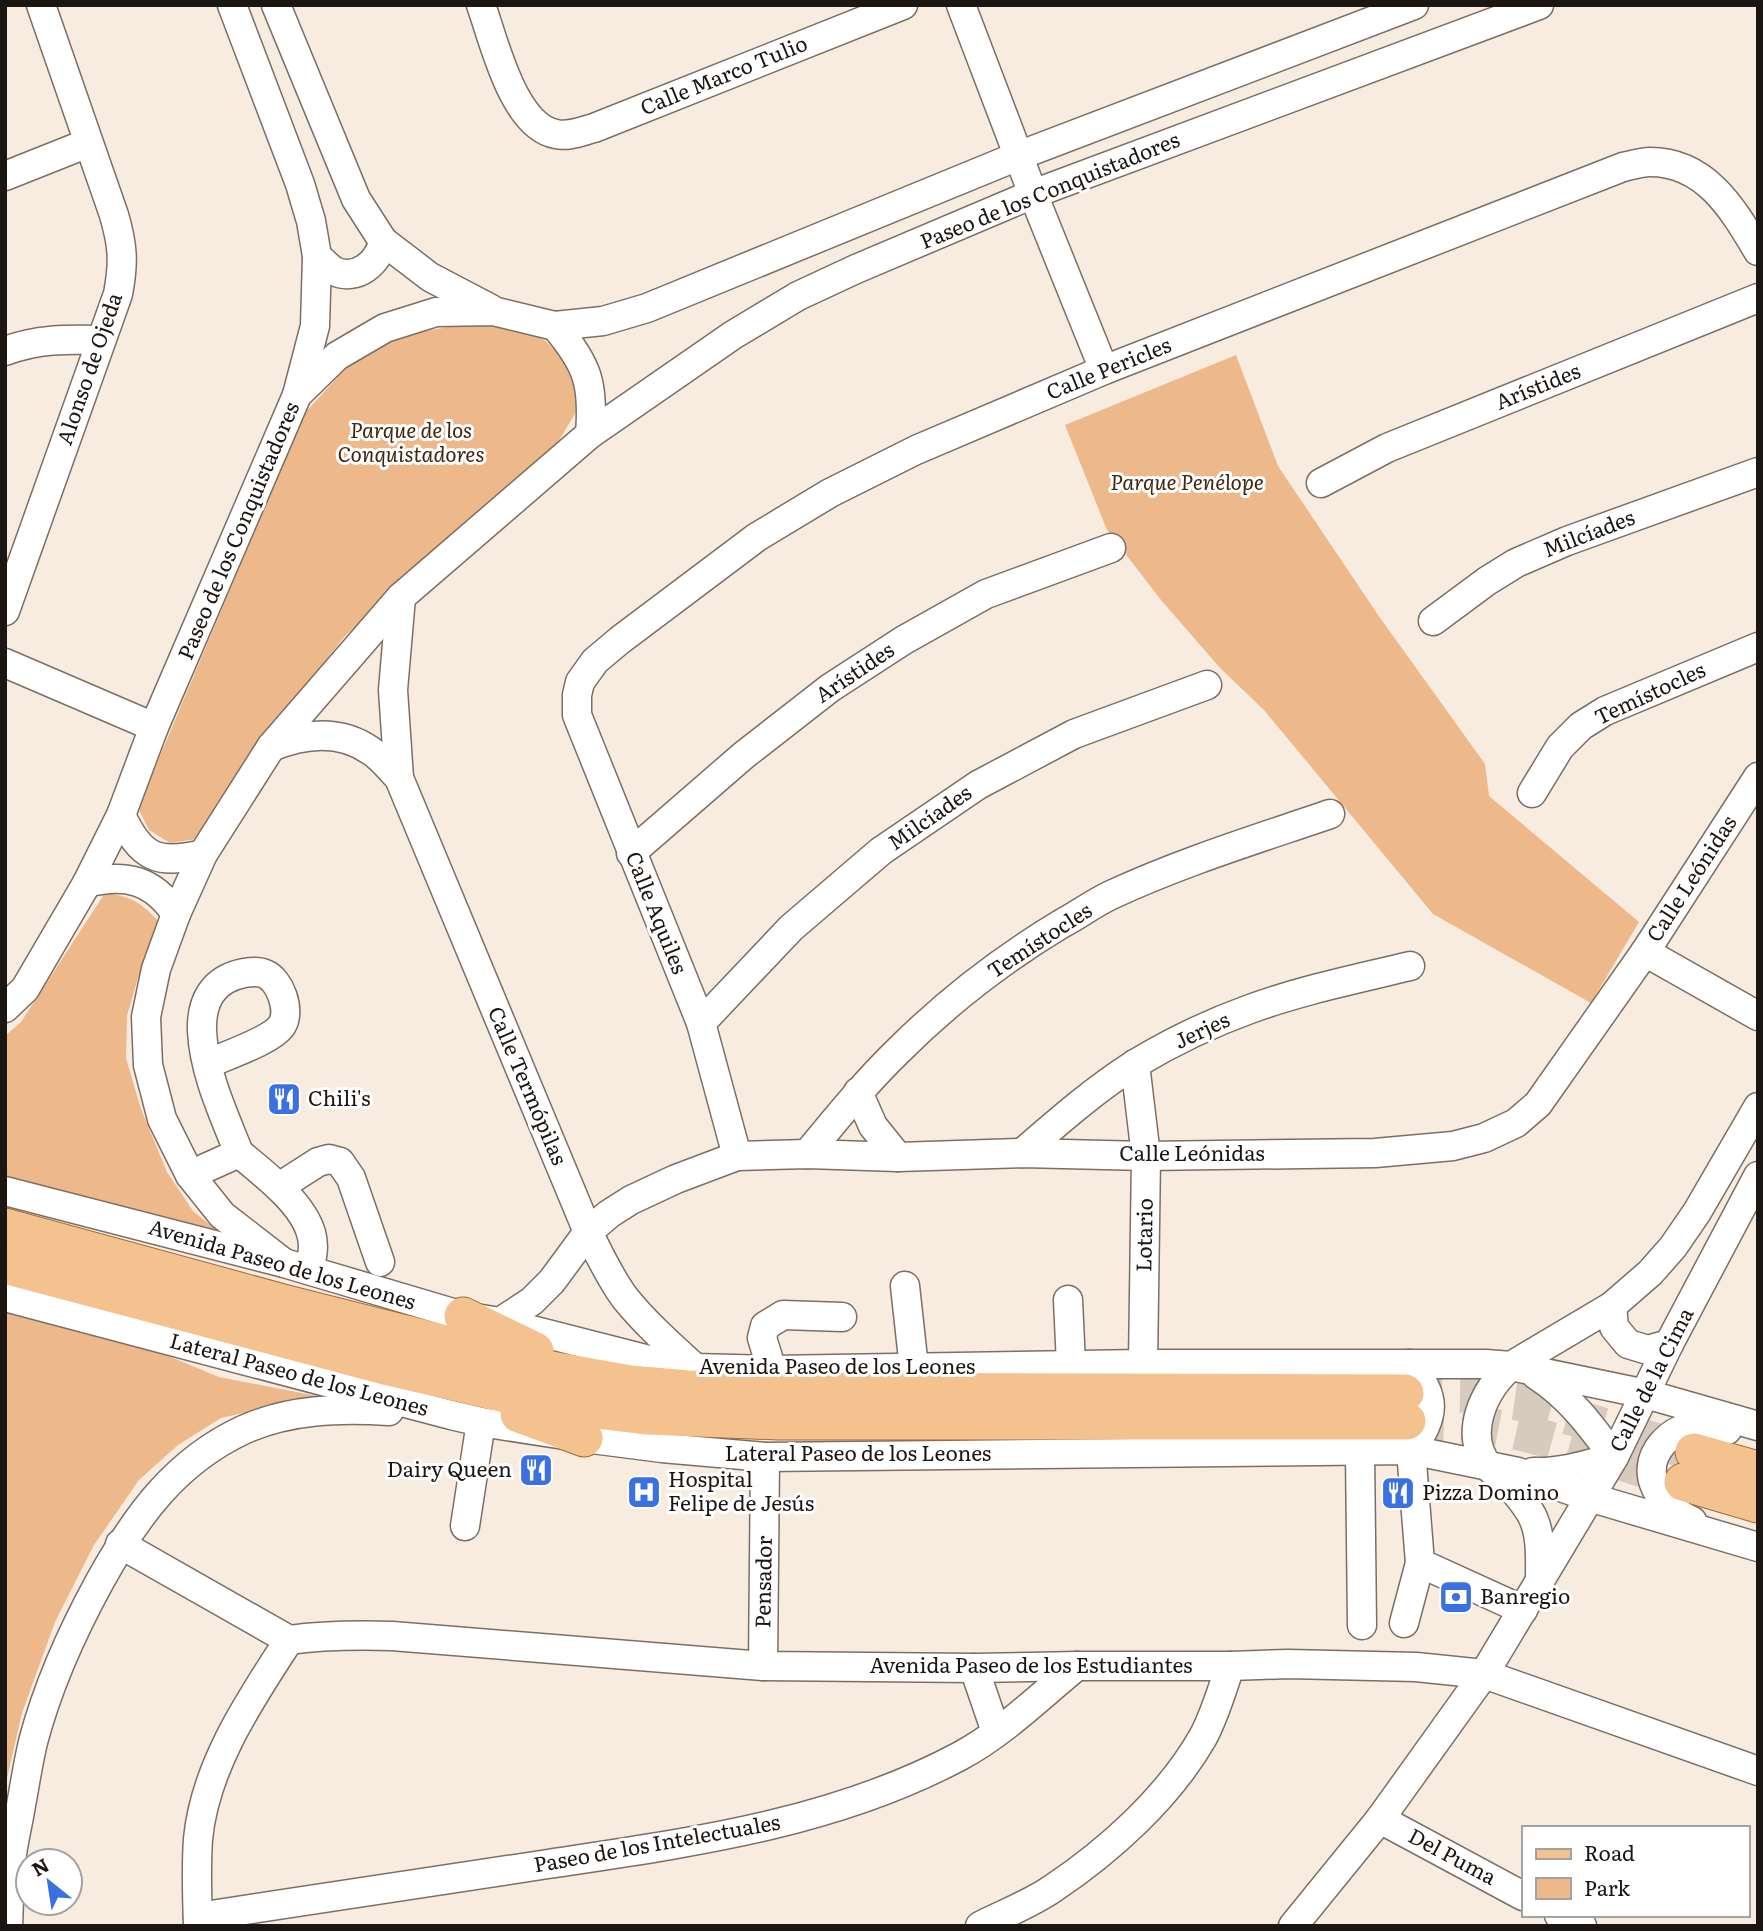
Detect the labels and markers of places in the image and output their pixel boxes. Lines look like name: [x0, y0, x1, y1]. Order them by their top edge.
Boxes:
restaurant icon: Chili's: [265, 1080, 303, 1118]
place label: Chili's: [308, 1081, 371, 1112]
restaurant icon: Dairy Queen: [517, 1451, 555, 1489]
place label: Dairy Queen: [387, 1452, 512, 1483]
place label: Hospital Felipe de Jesús: [668, 1462, 814, 1517]
hospital icon: Hospital Felipe de Jesús: [625, 1473, 663, 1511]
restaurant icon: Pizza Domino: [1379, 1474, 1417, 1512]
place label: Pizza Domino: [1422, 1475, 1559, 1506]
bank icon: Banregio: [1437, 1578, 1475, 1616]
place label: Banregio: [1480, 1579, 1570, 1610]

